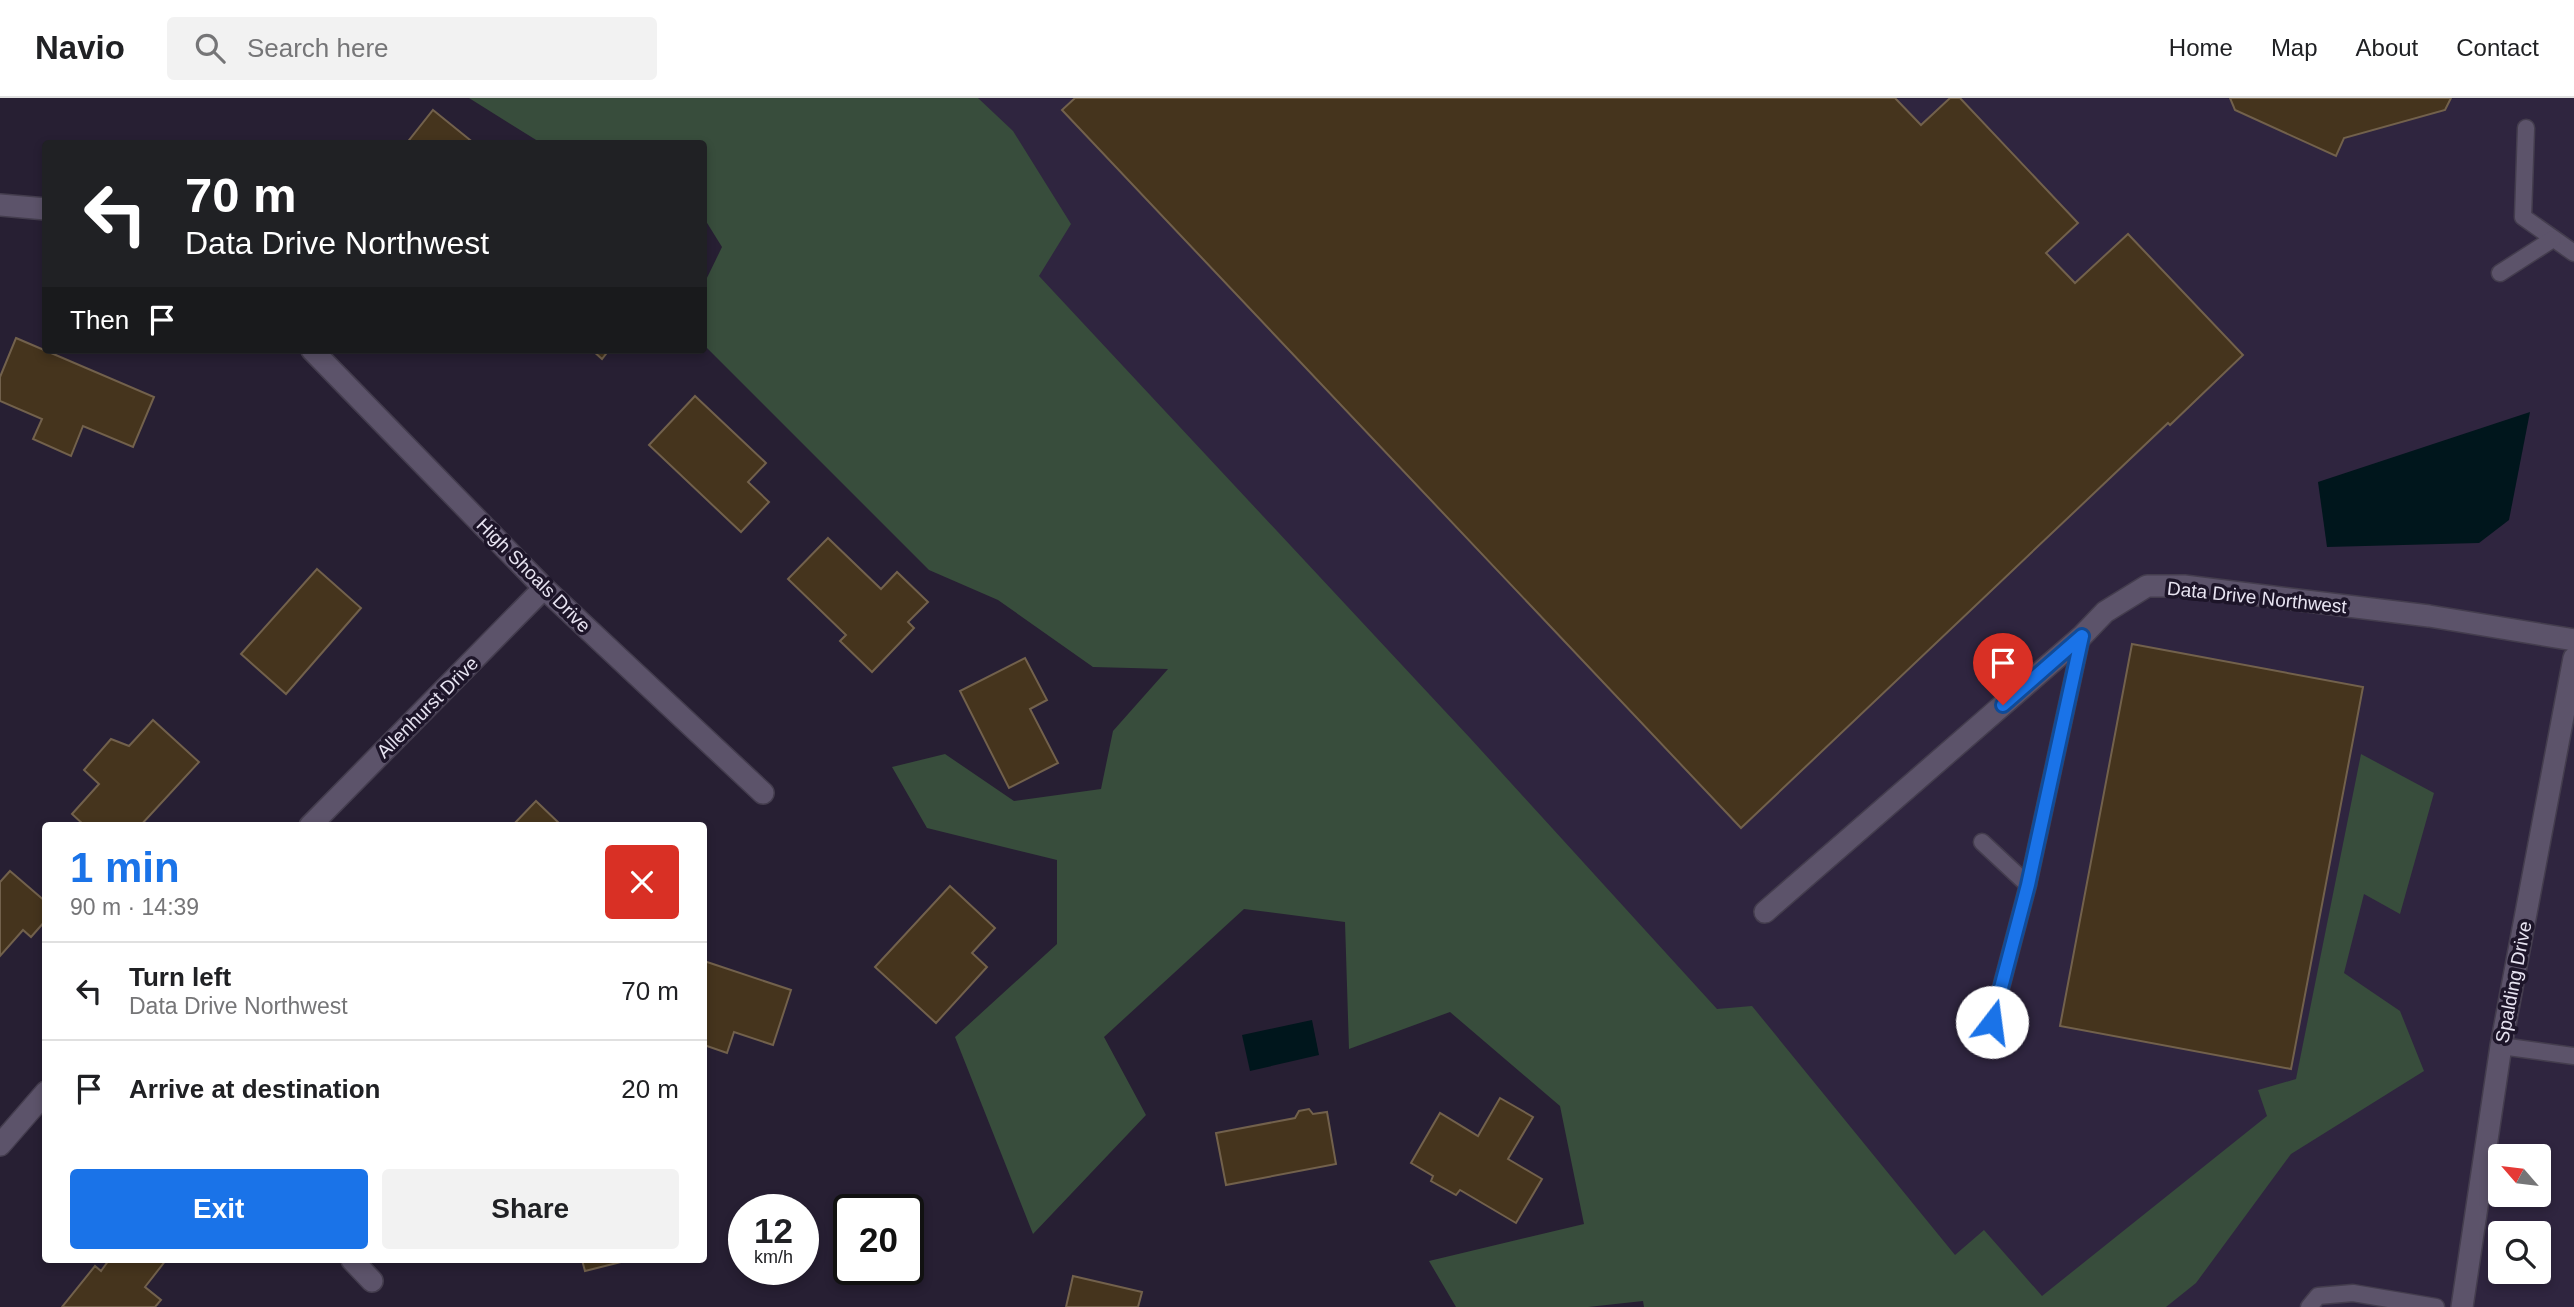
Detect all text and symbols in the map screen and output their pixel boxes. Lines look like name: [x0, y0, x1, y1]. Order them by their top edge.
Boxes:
search box: [167, 17, 657, 80]
text: Navio: [35, 29, 125, 66]
icon: search: [191, 29, 229, 67]
text: Search here: [247, 33, 389, 63]
text: Home: [2169, 34, 2233, 61]
text: Map: [2271, 34, 2318, 61]
text: About: [2356, 34, 2418, 61]
text: Contact: [2456, 34, 2539, 61]
icon: left: [70, 168, 161, 259]
text: 70 m: [185, 168, 297, 222]
text: Data Drive Northwest: [185, 225, 489, 261]
icon: arrive: [143, 301, 181, 339]
text: Then: [70, 305, 129, 335]
street label: High Shoals Drive: [472, 514, 595, 637]
street label: Data Drive Northwest: [2166, 578, 2349, 617]
pin: [1973, 633, 2033, 705]
icon: arrive: [1984, 644, 2022, 682]
street label: Allenhurst Drive: [373, 653, 482, 762]
text: 1 min: [70, 844, 180, 891]
button: close: [605, 845, 679, 919]
text: 90 m · 14:39: [70, 894, 199, 920]
street label: Spalding Drive: [2491, 919, 2536, 1045]
text: Turn left: [129, 962, 231, 992]
icon: left: [70, 972, 108, 1010]
text: 70 m: [621, 976, 679, 1006]
position arrow: [1955, 985, 2029, 1059]
text: Data Drive Northwest: [129, 993, 348, 1019]
icon: arrive: [70, 1070, 108, 1108]
text: Arrive at destination: [129, 1074, 380, 1104]
text: 20 m: [621, 1074, 679, 1104]
north arrow: [2488, 1144, 2552, 1208]
map controls: [2488, 1144, 2551, 1284]
button: Exit: [70, 1169, 368, 1249]
button: Share: [382, 1169, 679, 1249]
speed limit sign: 20: [833, 1194, 924, 1285]
text: 12: [754, 1211, 793, 1250]
button: search: [2488, 1221, 2551, 1284]
text: km/h: [754, 1247, 793, 1267]

